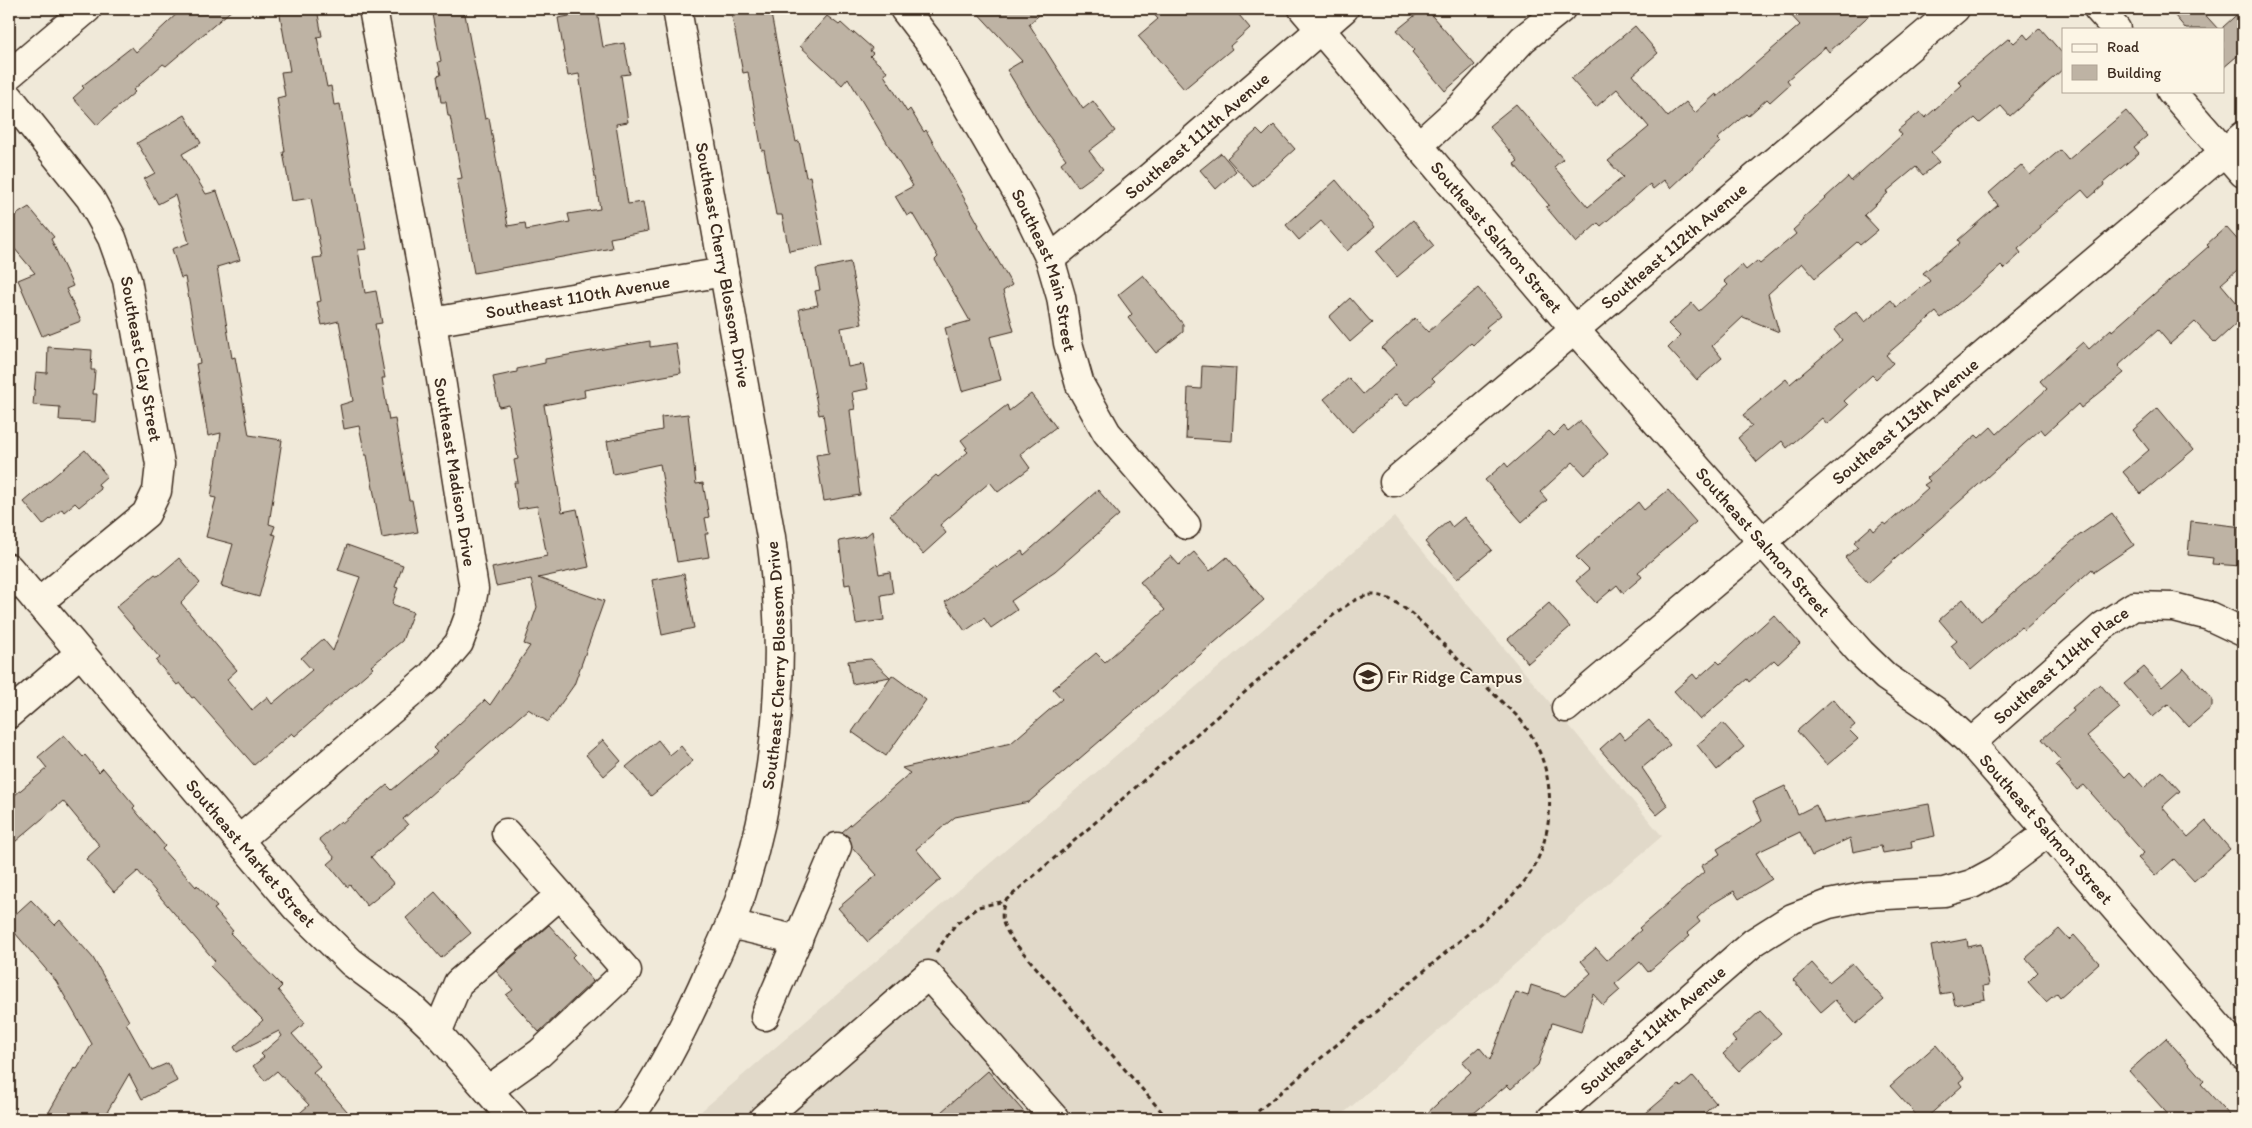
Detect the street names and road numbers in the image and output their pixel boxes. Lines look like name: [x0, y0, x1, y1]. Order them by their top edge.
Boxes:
street label: Southeast 111th Avenue: [1120, 67, 1274, 204]
street label: Southeast Cherry Blossom Drive: [691, 140, 755, 390]
street label: Southeast Salmon Street: [1426, 156, 1567, 318]
street label: Southeast 112th Avenue: [1596, 178, 1752, 314]
street label: Southeast Main Street: [1006, 185, 1081, 354]
street label: Southeast 110th Avenue: [484, 270, 672, 324]
street label: Southeast Clay Street: [116, 274, 167, 444]
street label: Southeast 113th Avenue: [1827, 353, 1983, 490]
street label: Southeast Madison Drive: [429, 376, 481, 568]
street label: Southeast Salmon Street: [1691, 463, 1835, 622]
street label: Southeast Cherry Blossom Drive: [756, 540, 790, 791]
street label: Southeast 114th Place: [1989, 601, 2133, 729]
street label: Southeast Salmon Street: [1974, 749, 2118, 909]
street label: Southeast Market Street: [181, 775, 321, 932]
street label: Southeast 114th Avenue: [1575, 961, 1730, 1100]

